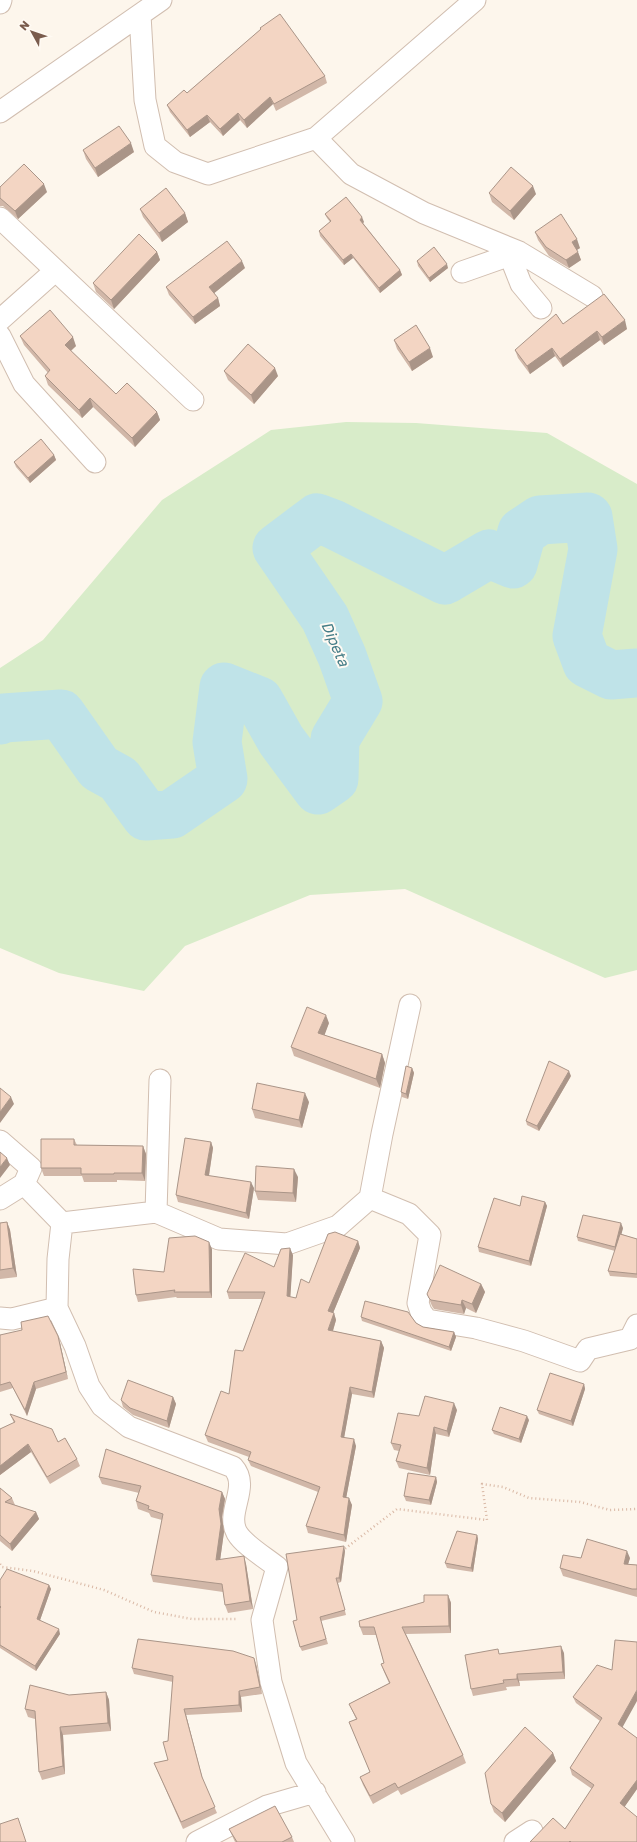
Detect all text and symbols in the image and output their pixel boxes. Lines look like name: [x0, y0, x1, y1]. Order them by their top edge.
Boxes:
north arrow: [12, 12, 52, 52]
text: N: [16, 18, 32, 33]
water label: Dipeta: [318, 619, 354, 669]

